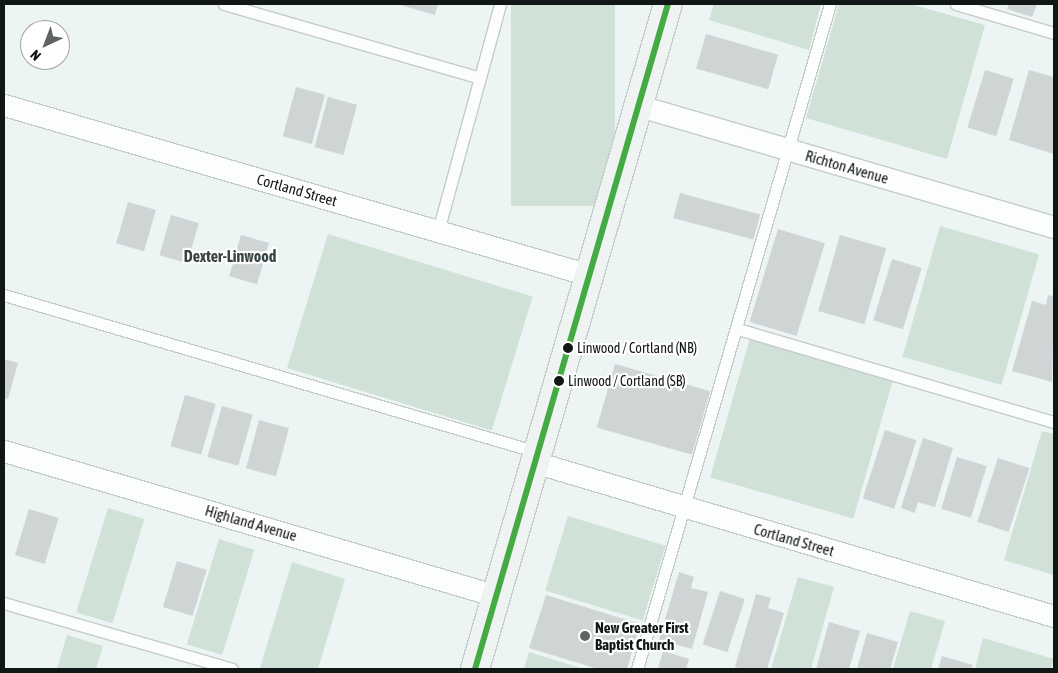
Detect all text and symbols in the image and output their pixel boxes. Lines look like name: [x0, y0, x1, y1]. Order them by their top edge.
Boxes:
north arrow: [20, 20, 70, 70]
text: N: [27, 47, 44, 64]
street label: Richton Avenue: [803, 147, 891, 187]
street label: Cortland Street: [255, 170, 339, 210]
district label: Dexter-Linwood: [184, 246, 276, 266]
place label: Linwood / Cortland (NB): [577, 340, 697, 356]
marker: Linwood / Cortland (NB): [563, 343, 573, 353]
place label: Linwood / Cortland (SB): [568, 373, 686, 389]
marker: Linwood / Cortland (SB): [554, 376, 564, 386]
street label: Highland Avenue: [203, 501, 299, 545]
street label: Cortland Street: [752, 520, 836, 560]
place label: New Greater First Baptist Church: [595, 618, 689, 653]
marker: New Greater First Baptist Church: [579, 630, 591, 642]

